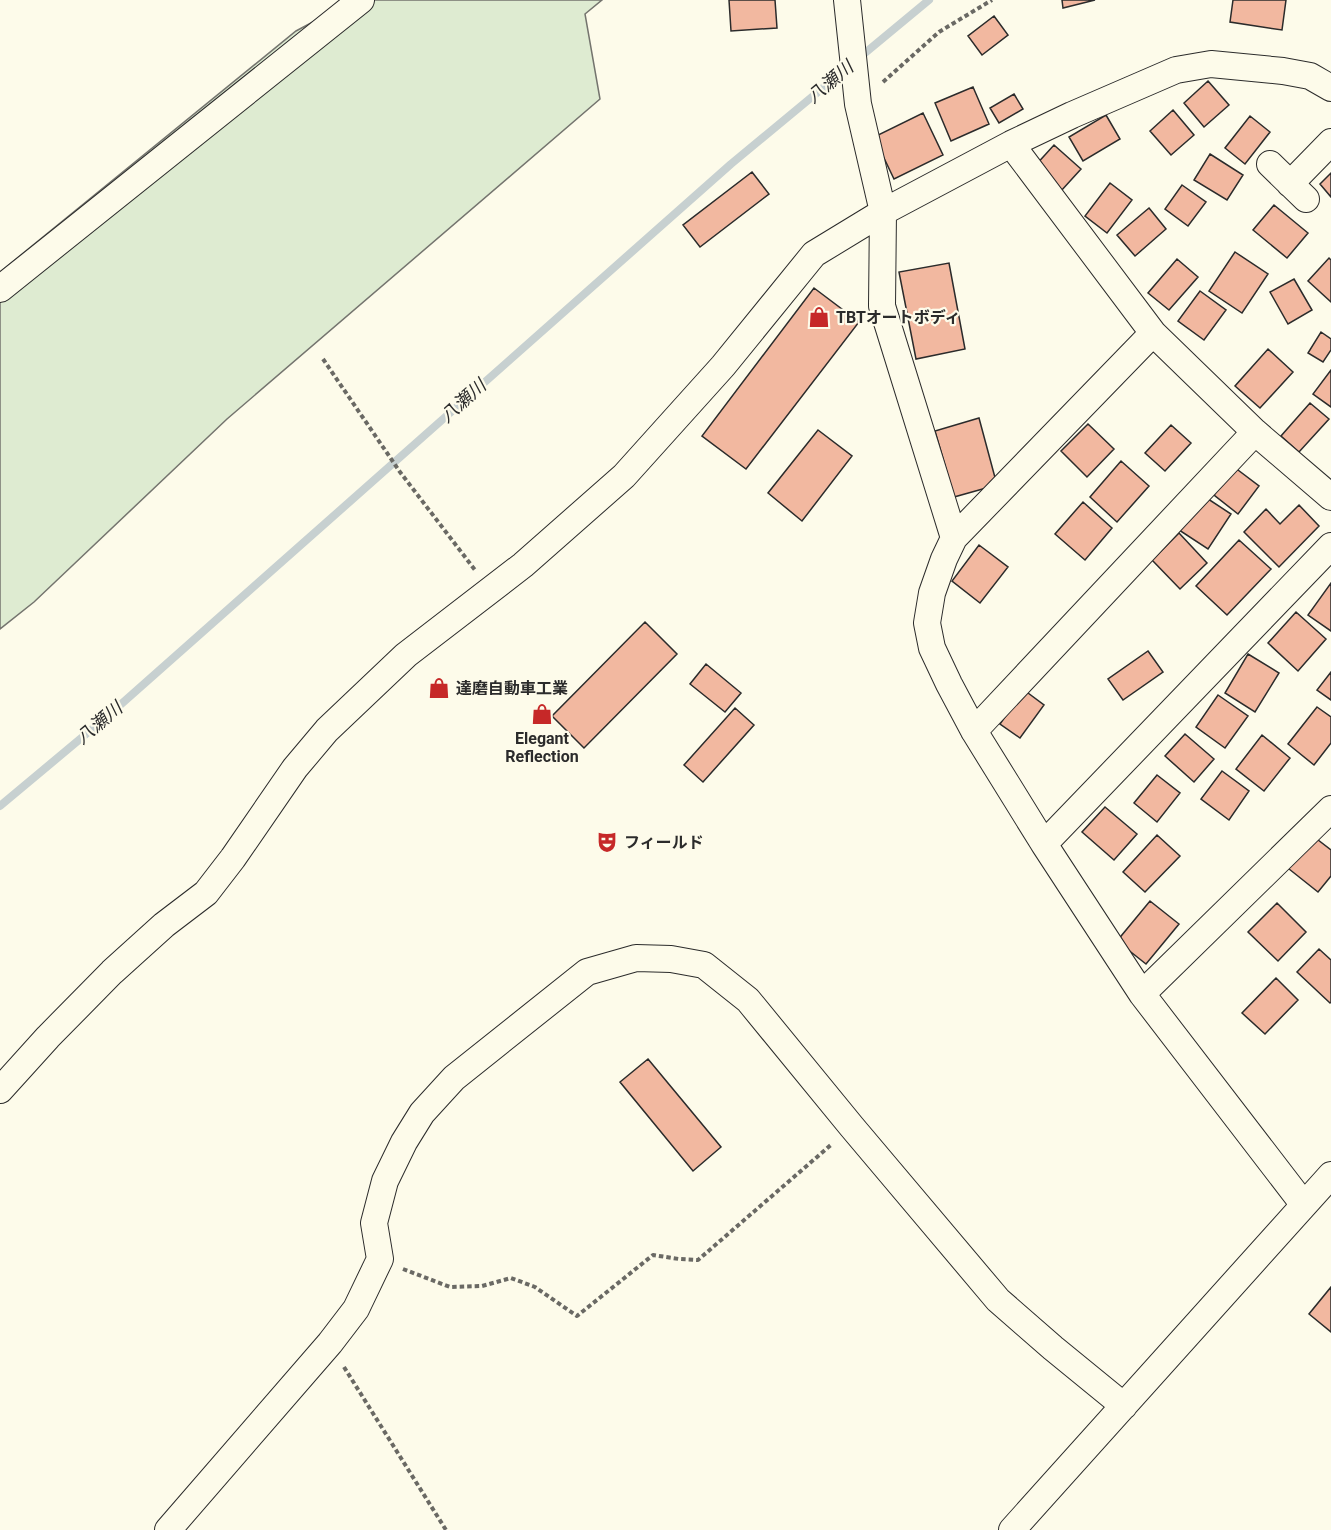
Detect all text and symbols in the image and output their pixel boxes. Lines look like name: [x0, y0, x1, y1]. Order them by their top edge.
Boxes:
water label: 八瀬川: [802, 55, 859, 107]
shop icon: TBTオートボディ: [807, 305, 831, 329]
place label: TBTオートボディ: [836, 308, 961, 327]
water label: 八瀬川: [436, 373, 491, 426]
shop icon: 達磨自動車工業: [427, 676, 451, 700]
place label: 達磨自動車工業: [456, 679, 568, 698]
water label: 八瀬川: [71, 696, 128, 748]
shop icon: Elegant Reflection: [530, 702, 554, 726]
place label: Elegant Reflection: [505, 729, 579, 766]
theatre icon: フィールド: [595, 830, 619, 854]
place label: フィールド: [624, 833, 704, 852]

